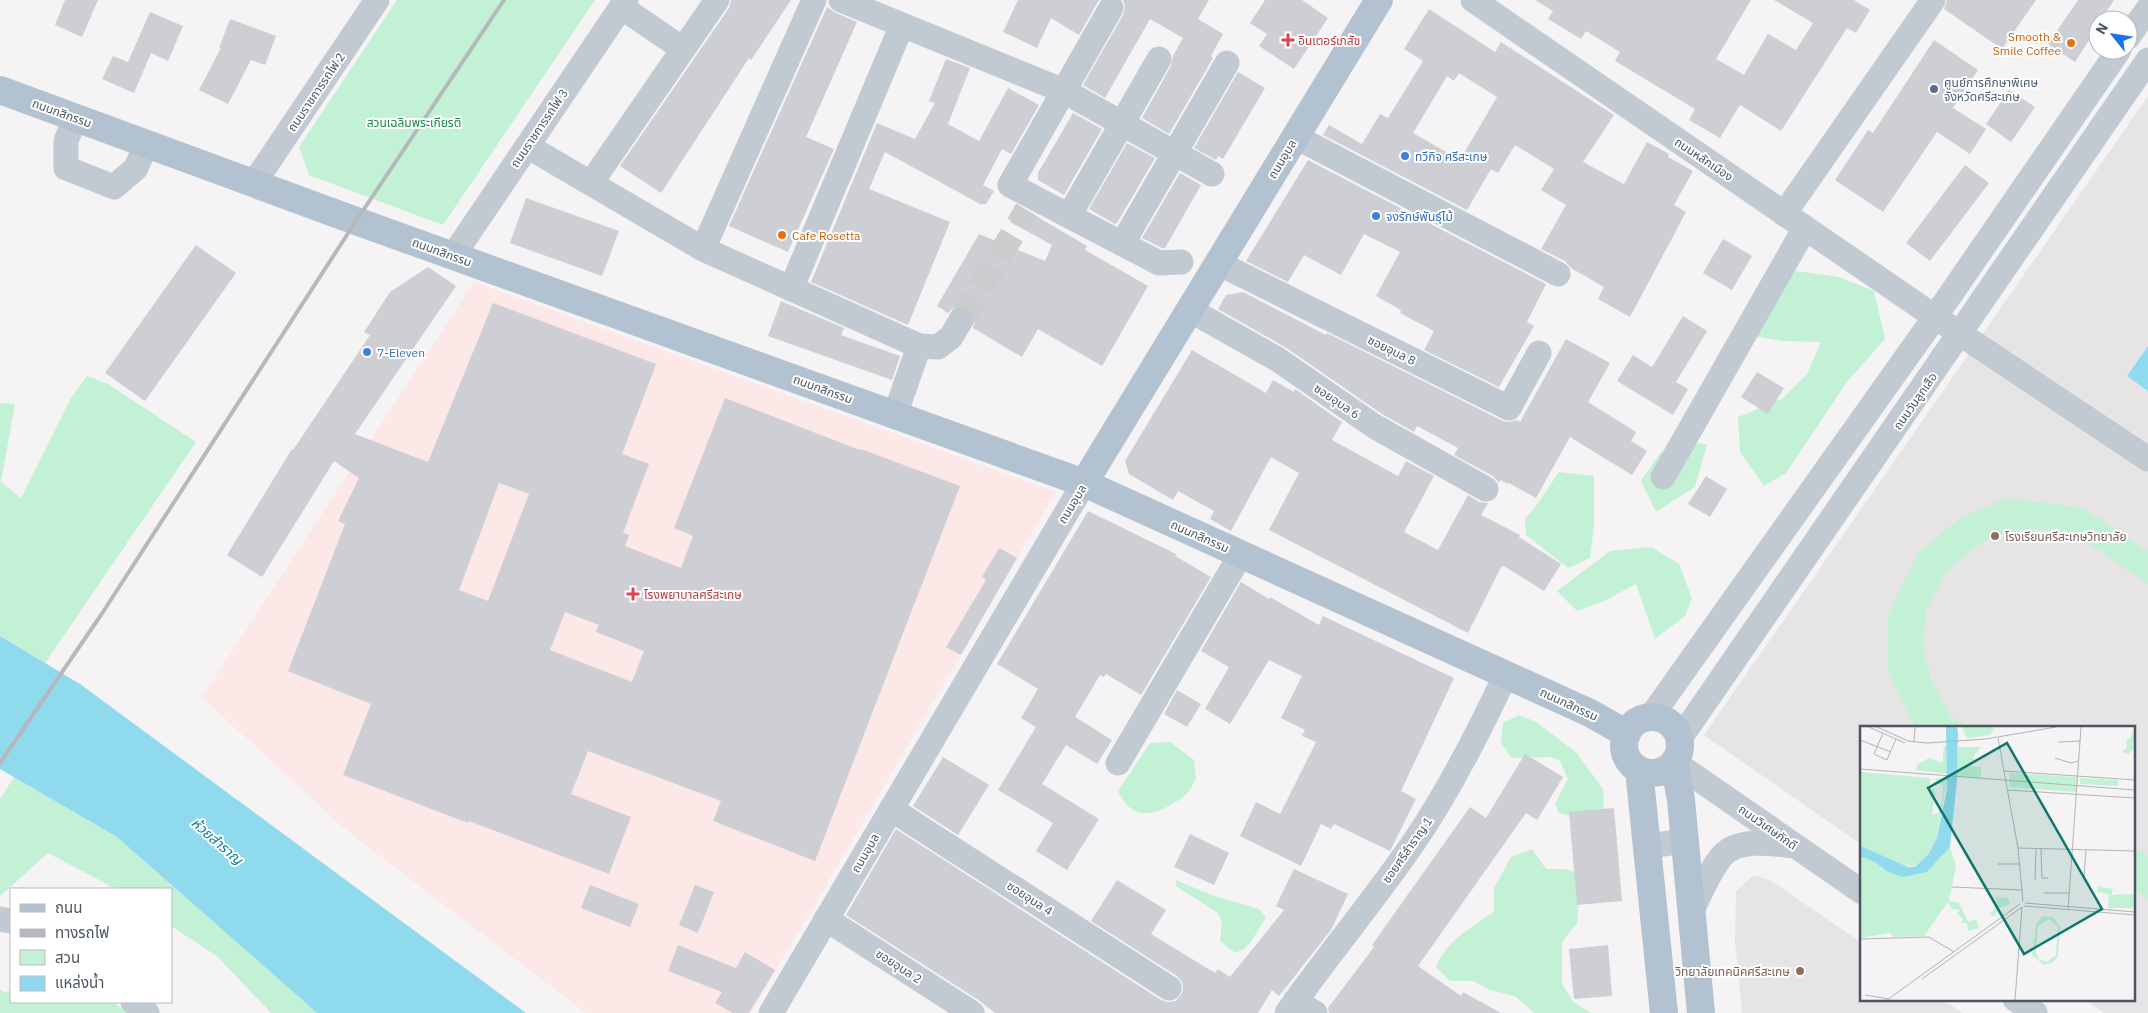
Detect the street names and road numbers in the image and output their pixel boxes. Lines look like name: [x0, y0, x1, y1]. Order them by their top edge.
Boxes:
street label: ถนนราชการรถไฟ 2: [284, 50, 348, 134]
street label: ถนนราชการรถไฟ 3: [507, 86, 571, 170]
street label: ถนนกสิกรรม: [30, 95, 94, 131]
street label: ถนนหลักเมือง: [1672, 134, 1736, 184]
street label: ถนนอุบล: [1265, 137, 1299, 181]
street label: ถนนกสิกรรม: [410, 234, 474, 270]
street label: ซอยอุบล 8: [1365, 332, 1419, 368]
street label: ถนนวันลูกเสือ: [1890, 369, 1940, 433]
street label: ถนนกสิกรรม: [791, 371, 855, 407]
street label: ซอยอุบล 6: [1311, 380, 1363, 422]
street label: ถนนอุบล: [1055, 482, 1089, 526]
street label: ถนนกสิกรรม: [1169, 516, 1231, 556]
street label: ถนนกสิกรรม: [1538, 684, 1600, 724]
street label: ถนนวิเศษภักดี: [1736, 801, 1800, 853]
street label: ซอยศรีสำราญ 1: [1379, 814, 1435, 886]
street label: ถนนอุบล: [848, 831, 882, 875]
street label: ซอยอุบล 4: [1004, 878, 1056, 918]
street label: ซอยอุบล 2: [873, 946, 925, 986]

